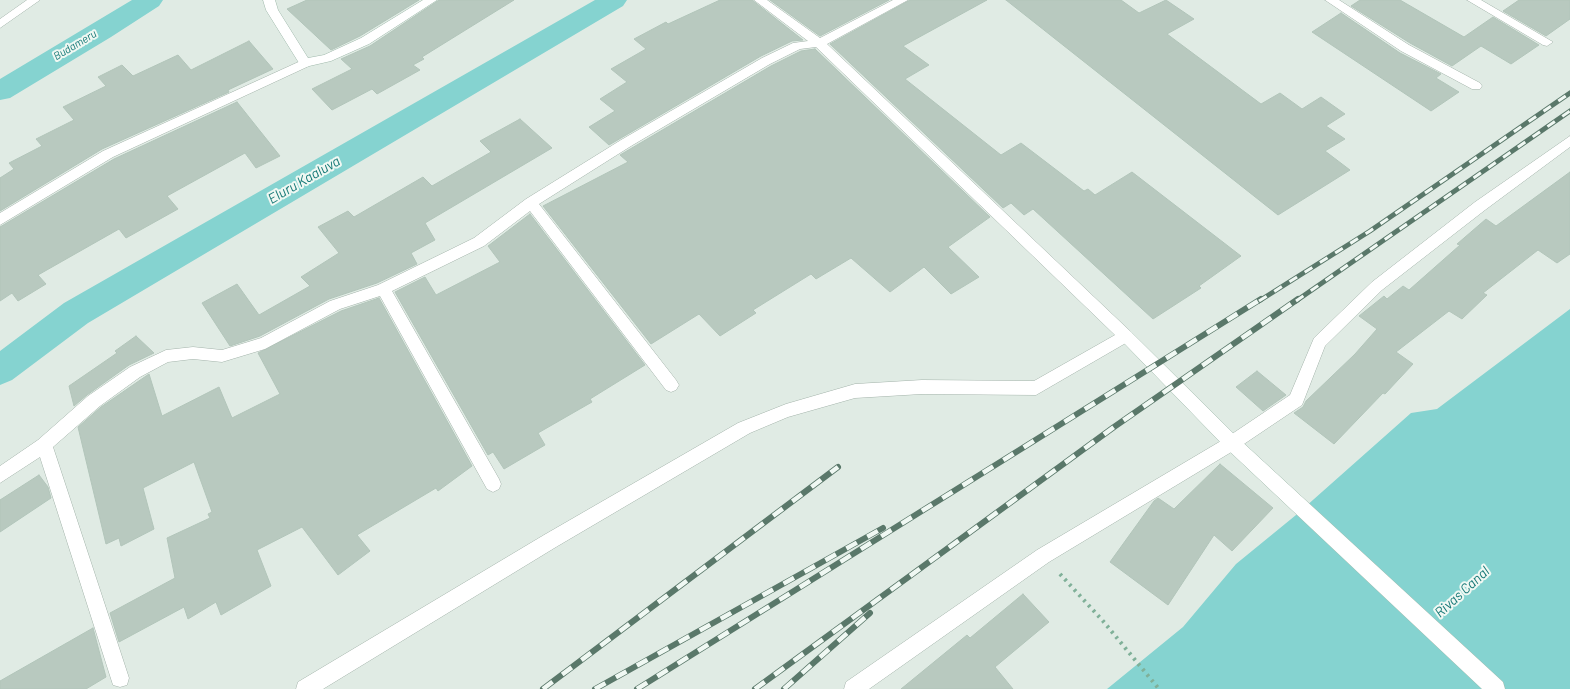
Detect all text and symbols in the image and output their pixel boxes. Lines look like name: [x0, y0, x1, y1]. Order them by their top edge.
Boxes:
water label: Budameru: [51, 27, 99, 63]
water label: Eluru Kaaluva: [265, 153, 343, 207]
water label: Rivas Canal: [1431, 563, 1493, 621]

